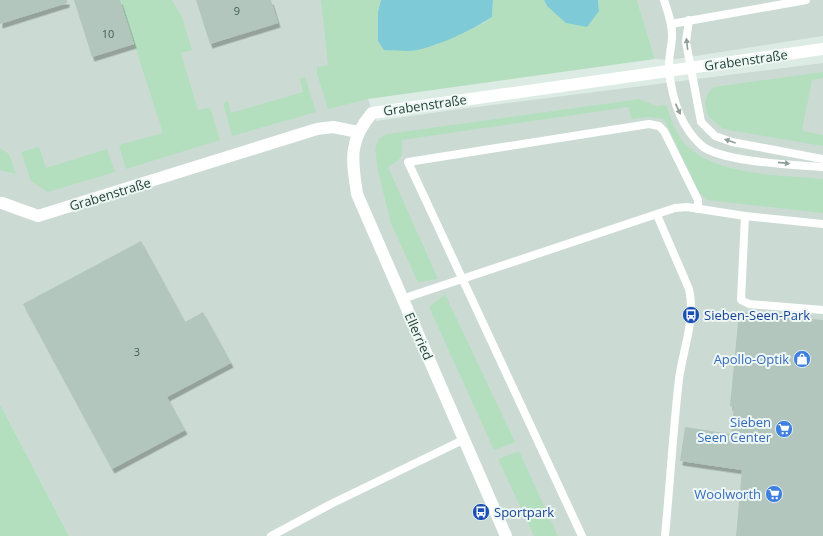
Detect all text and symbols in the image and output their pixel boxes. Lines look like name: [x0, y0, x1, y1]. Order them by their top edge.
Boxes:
house number: 9: [234, 3, 240, 18]
house number: 10: [102, 26, 114, 41]
one-way arrow: [684, 38, 690, 51]
street label: Grabenstraße: [703, 45, 789, 75]
street label: Grabenstraße: [382, 90, 468, 120]
one-way arrow: [675, 103, 681, 114]
one-way arrow: [723, 138, 735, 144]
one-way arrow: [778, 160, 791, 166]
street label: Grabenstraße: [67, 173, 153, 215]
bus stop icon: Sieben-Seen-Park: [681, 305, 701, 325]
place label: Sieben-Seen-Park: [704, 306, 810, 324]
street label: Ellerried: [401, 309, 437, 363]
house number: 3: [134, 344, 140, 359]
shop icon: Apollo-Optik: [792, 349, 812, 369]
place label: Apollo-Optik: [714, 350, 789, 368]
place label: Sieben Seen Center: [697, 413, 772, 446]
supermarket icon: Sieben Seen Center: [774, 419, 794, 439]
supermarket icon: Woolworth: [764, 484, 784, 504]
place label: Woolworth: [694, 485, 761, 503]
bus stop icon: Sportpark: [471, 502, 491, 522]
place label: Sportpark: [494, 503, 554, 521]

